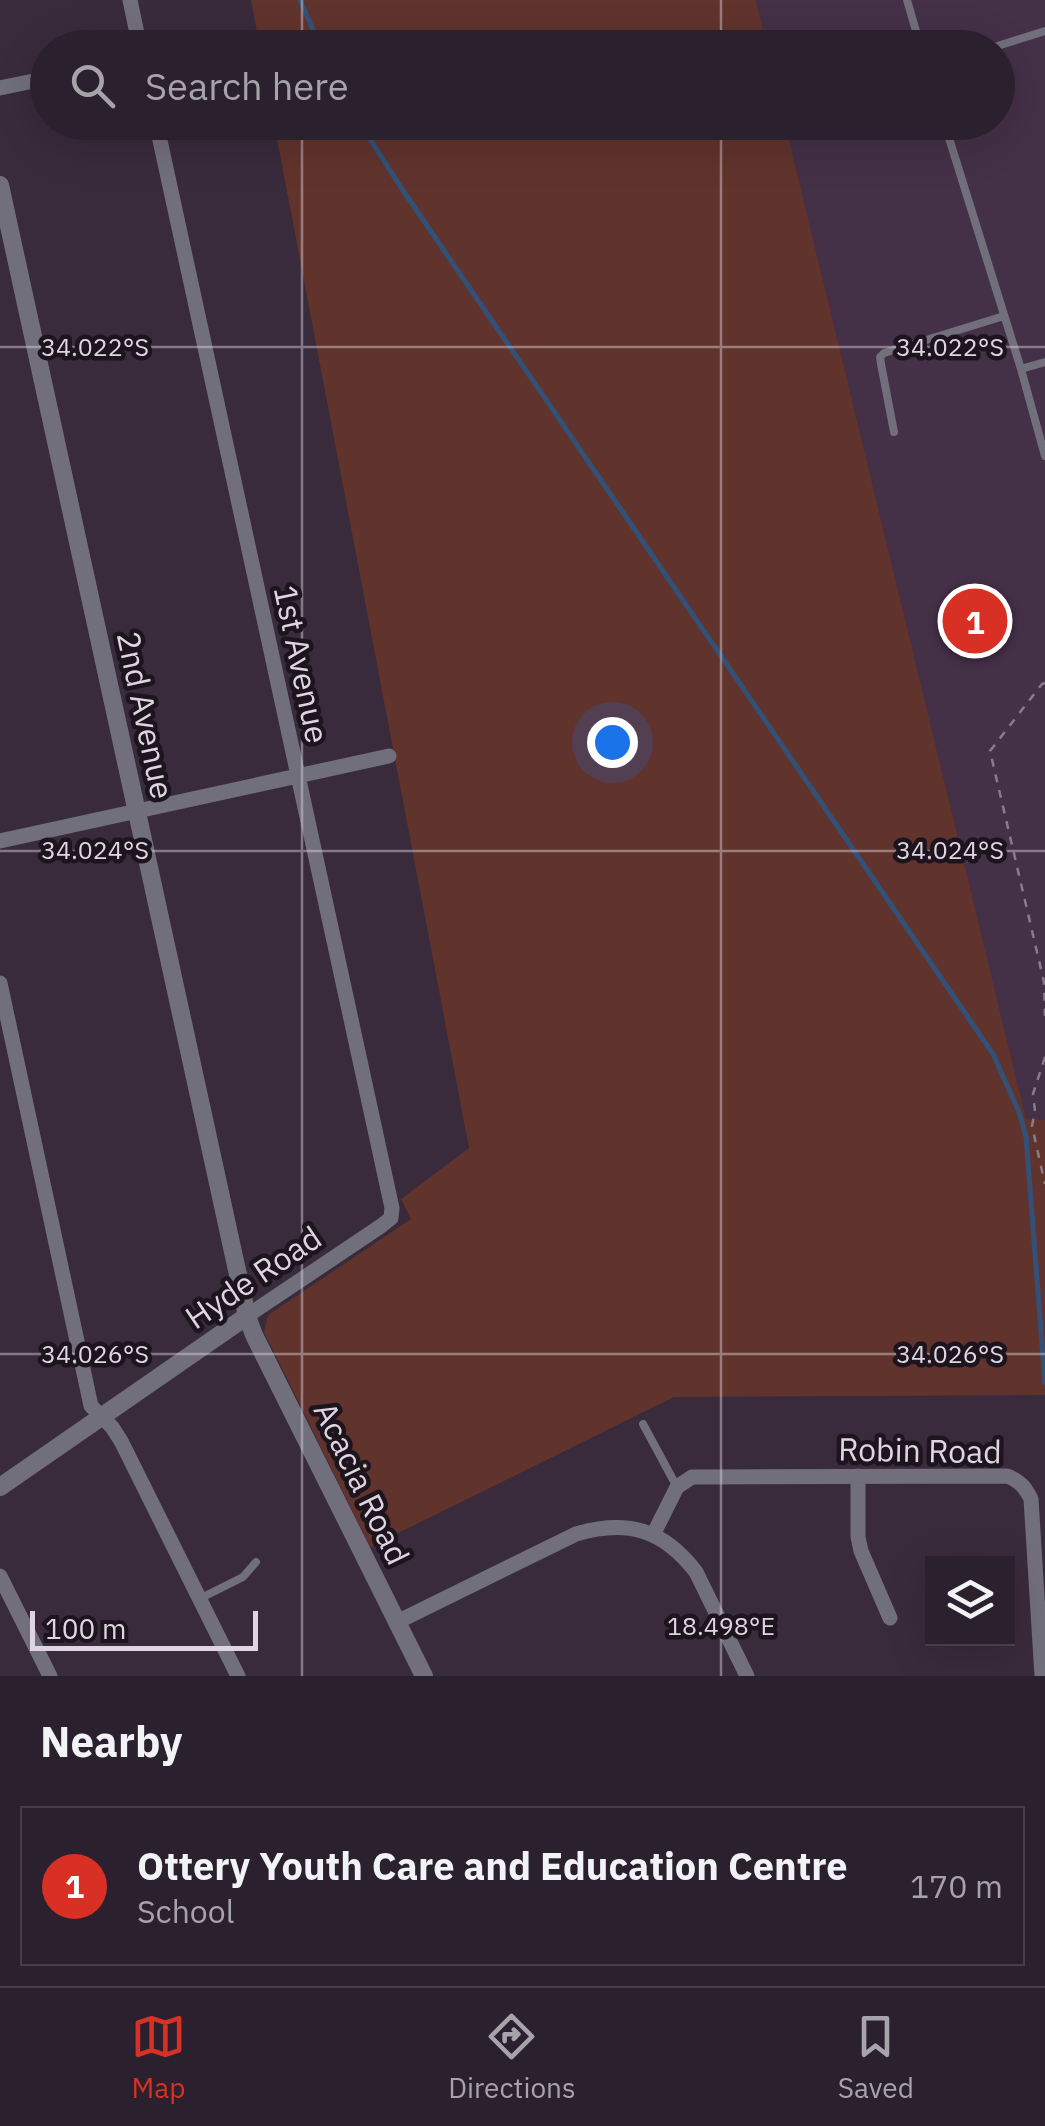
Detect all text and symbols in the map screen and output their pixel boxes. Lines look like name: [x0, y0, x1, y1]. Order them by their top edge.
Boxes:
search box: [30, 30, 1015, 140]
icon: search: [65, 58, 120, 113]
text: Search here: [145, 61, 349, 110]
text: 34.022°S: [41, 330, 149, 363]
text: 34.022°S: [896, 330, 1004, 363]
street label: 1st Avenue: [265, 581, 339, 747]
pin: 1: [942, 584, 1008, 658]
street label: 2nd Avenue: [108, 627, 184, 803]
your location: [587, 717, 638, 768]
text: 34.024°S: [41, 833, 149, 866]
text: 34.024°S: [896, 833, 1004, 866]
street label: Hyde Road: [177, 1216, 329, 1338]
text: 34.026°S: [41, 1337, 149, 1370]
text: 34.026°S: [896, 1337, 1004, 1370]
street label: Acacia Road: [305, 1395, 419, 1571]
street label: Robin Road: [838, 1428, 1002, 1472]
map controls: [925, 1556, 1015, 1646]
button: layers: [925, 1556, 1015, 1646]
scale bar: [30, 1606, 258, 1650]
text: 18.498°E: [667, 1609, 775, 1642]
text: 100 m: [45, 1610, 126, 1647]
text: Nearby: [40, 1714, 182, 1769]
text: Ottery Youth Care and Education Centre: [137, 1841, 848, 1890]
text: 1: [65, 1865, 84, 1907]
text: 170 m: [910, 1865, 1003, 1907]
text: School: [137, 1890, 234, 1932]
tab: Map: [131, 2009, 186, 2106]
tab: Directions: [448, 2009, 576, 2106]
tab: Saved: [838, 2009, 914, 2106]

